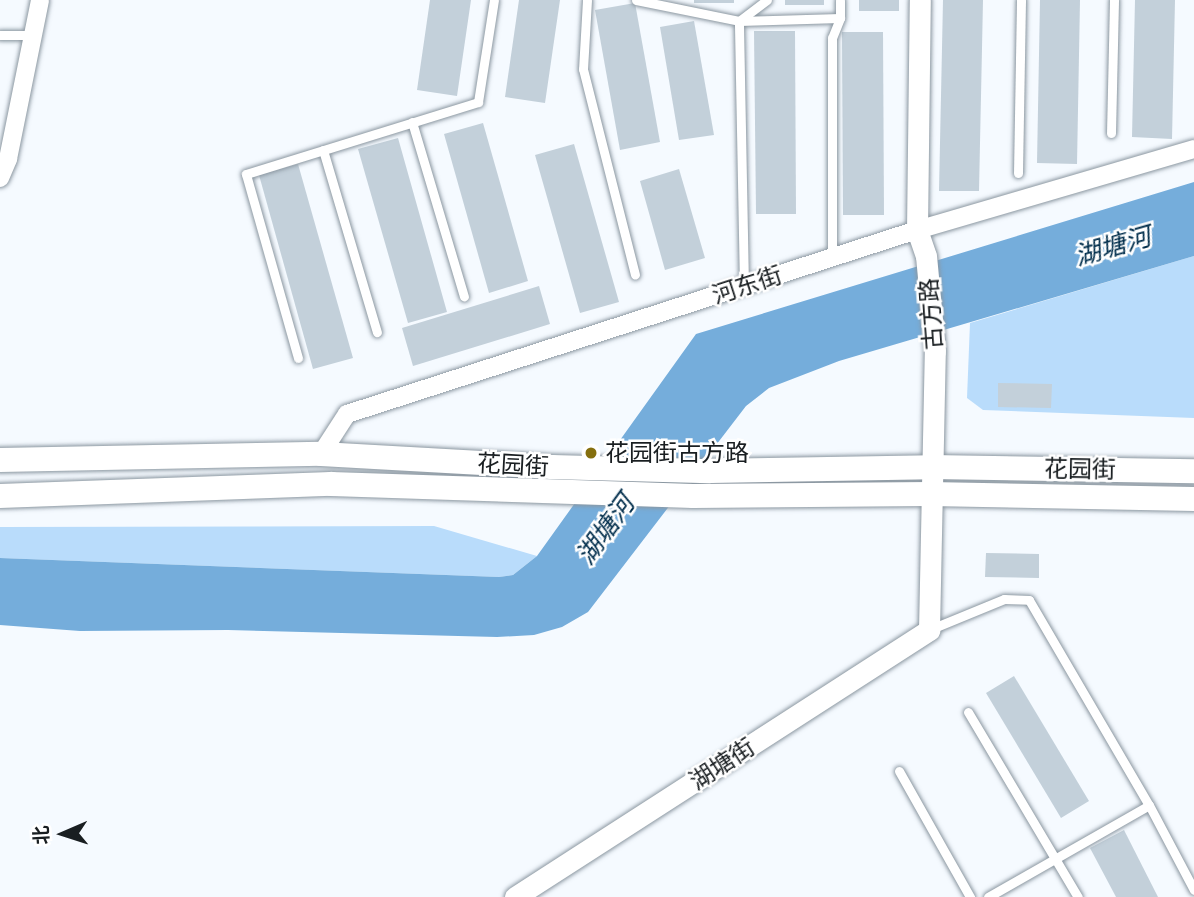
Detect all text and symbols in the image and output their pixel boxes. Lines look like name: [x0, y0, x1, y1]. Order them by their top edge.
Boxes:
water label: 湖塘河: [1071, 221, 1155, 273]
street label: 河东街: [708, 260, 786, 310]
street label: 古方路: [914, 277, 948, 351]
place label: 花园街古方路: [605, 439, 749, 467]
marker: 花园街古方路: [583, 445, 599, 461]
street label: 花园街: [476, 449, 550, 481]
street label: 花园街: [1044, 454, 1116, 484]
water label: 湖塘河: [570, 489, 642, 571]
street label: 湖塘街: [684, 732, 760, 796]
north arrow: [28, 799, 98, 869]
text: 北: [28, 825, 56, 845]

